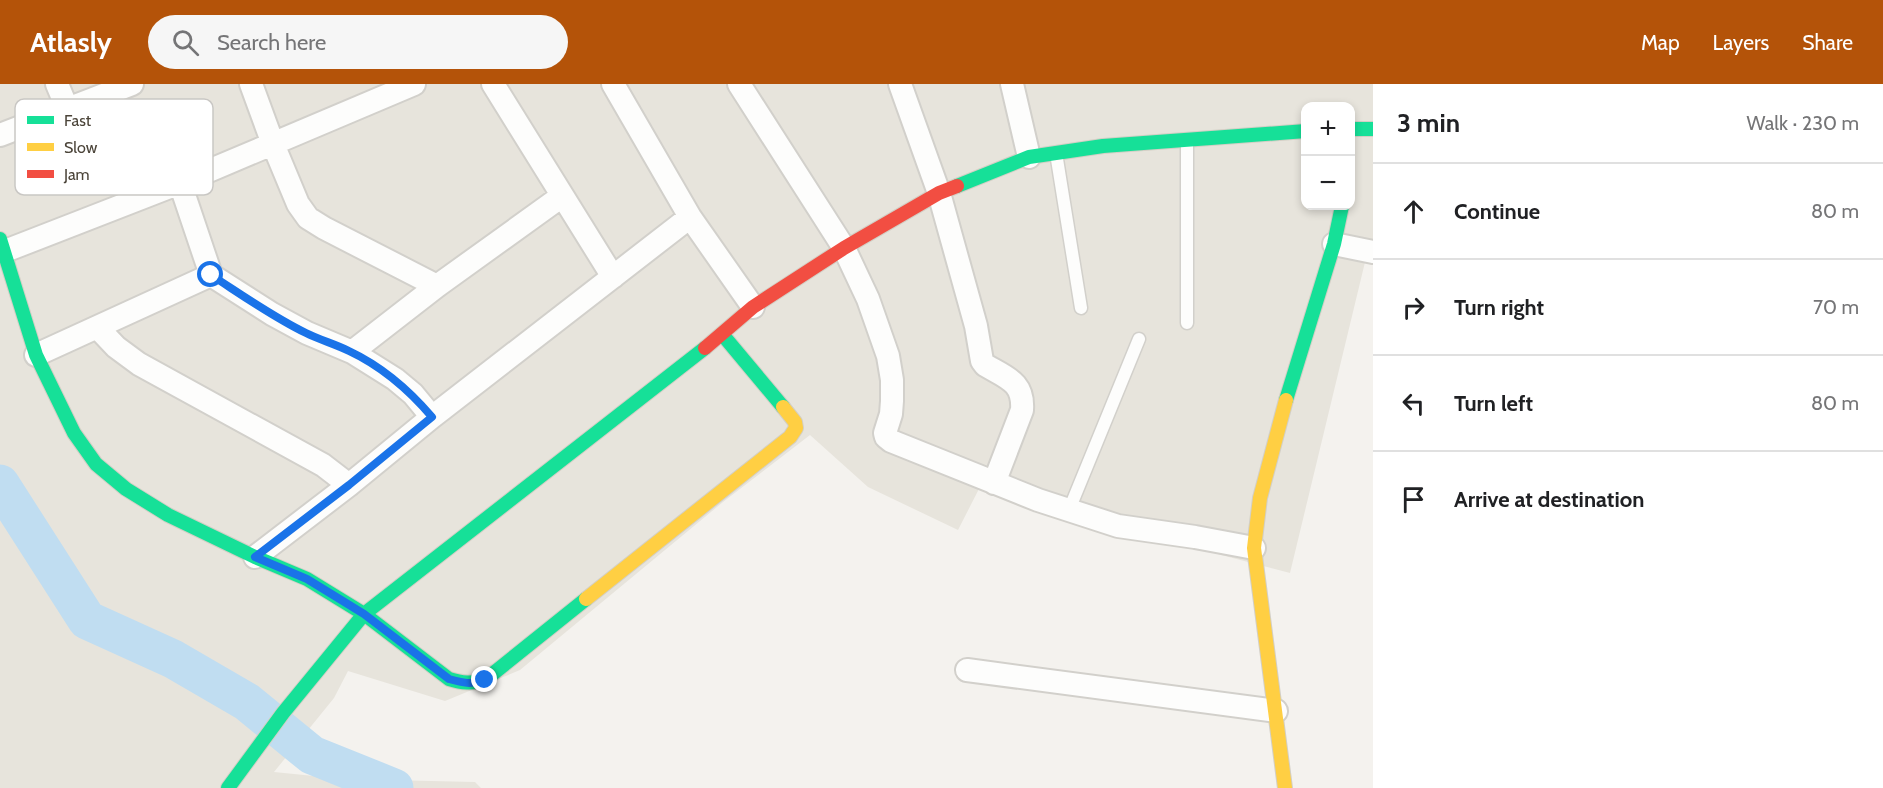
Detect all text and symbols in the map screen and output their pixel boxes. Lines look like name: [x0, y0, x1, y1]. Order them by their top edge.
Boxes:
search box: [148, 15, 568, 69]
text: Atlasly: [30, 25, 112, 59]
icon: search: [169, 26, 202, 59]
text: Search here: [217, 29, 326, 56]
text: Map: [1641, 30, 1680, 55]
text: Layers: [1713, 30, 1769, 55]
text: Share: [1802, 30, 1853, 55]
legend: [15, 99, 213, 195]
map controls: [1301, 102, 1355, 210]
button: +: [1301, 102, 1355, 156]
text: 3 min: [1397, 107, 1460, 139]
text: Fast: [64, 111, 92, 130]
text: Walk · 230 m: [1747, 111, 1859, 135]
text: Slow: [64, 138, 98, 157]
button: −: [1301, 156, 1355, 210]
text: Jam: [63, 165, 90, 184]
icon: ahead: [1397, 195, 1430, 228]
text: Continue: [1454, 198, 1540, 225]
text: 80 m: [1811, 199, 1859, 223]
route start: [197, 261, 223, 287]
icon: right: [1397, 291, 1430, 324]
text: Turn right: [1454, 294, 1544, 321]
text: 70 m: [1813, 295, 1859, 319]
icon: left: [1397, 387, 1430, 420]
text: Turn left: [1454, 390, 1533, 417]
text: 80 m: [1811, 391, 1859, 415]
icon: arrive: [1397, 483, 1430, 516]
text: Arrive at destination: [1454, 486, 1644, 513]
route end: [471, 666, 497, 692]

